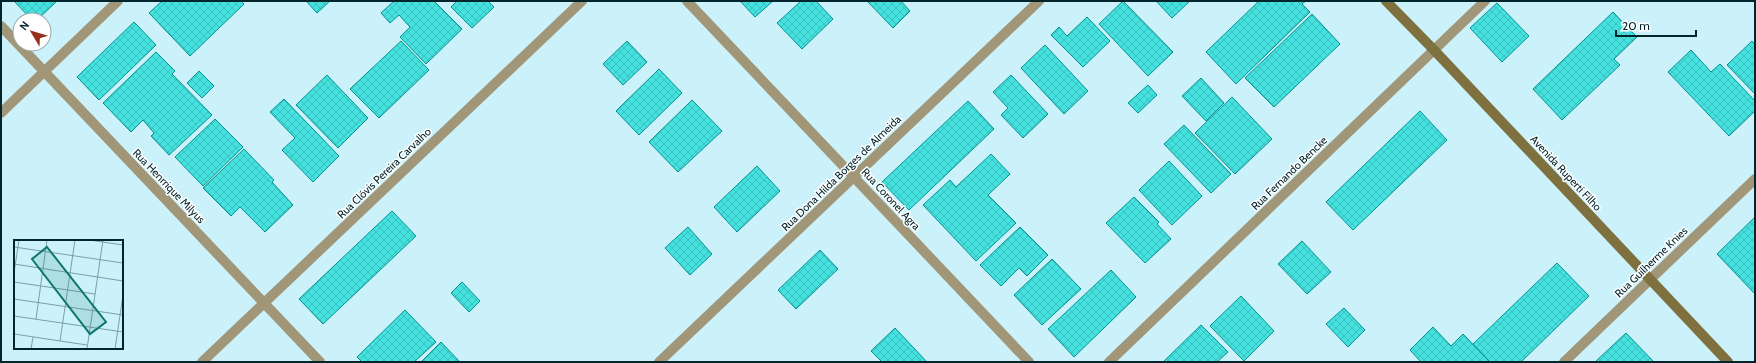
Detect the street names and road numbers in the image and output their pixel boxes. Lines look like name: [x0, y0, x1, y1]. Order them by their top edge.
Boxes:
street label: Rua Dona Hilda Borges de Almeida: [778, 112, 904, 234]
street label: Rua Clóvis Pereira Carvalho: [334, 125, 434, 221]
street label: Avenida Ruperti Filho: [1527, 132, 1605, 214]
street label: Rua Fernando Bencke: [1248, 133, 1330, 213]
street label: Rua Henrrique Milyus: [130, 146, 208, 227]
street label: Rua Coronel Agra: [859, 165, 924, 233]
street label: Rua Guilherme Knies: [1612, 223, 1691, 300]

